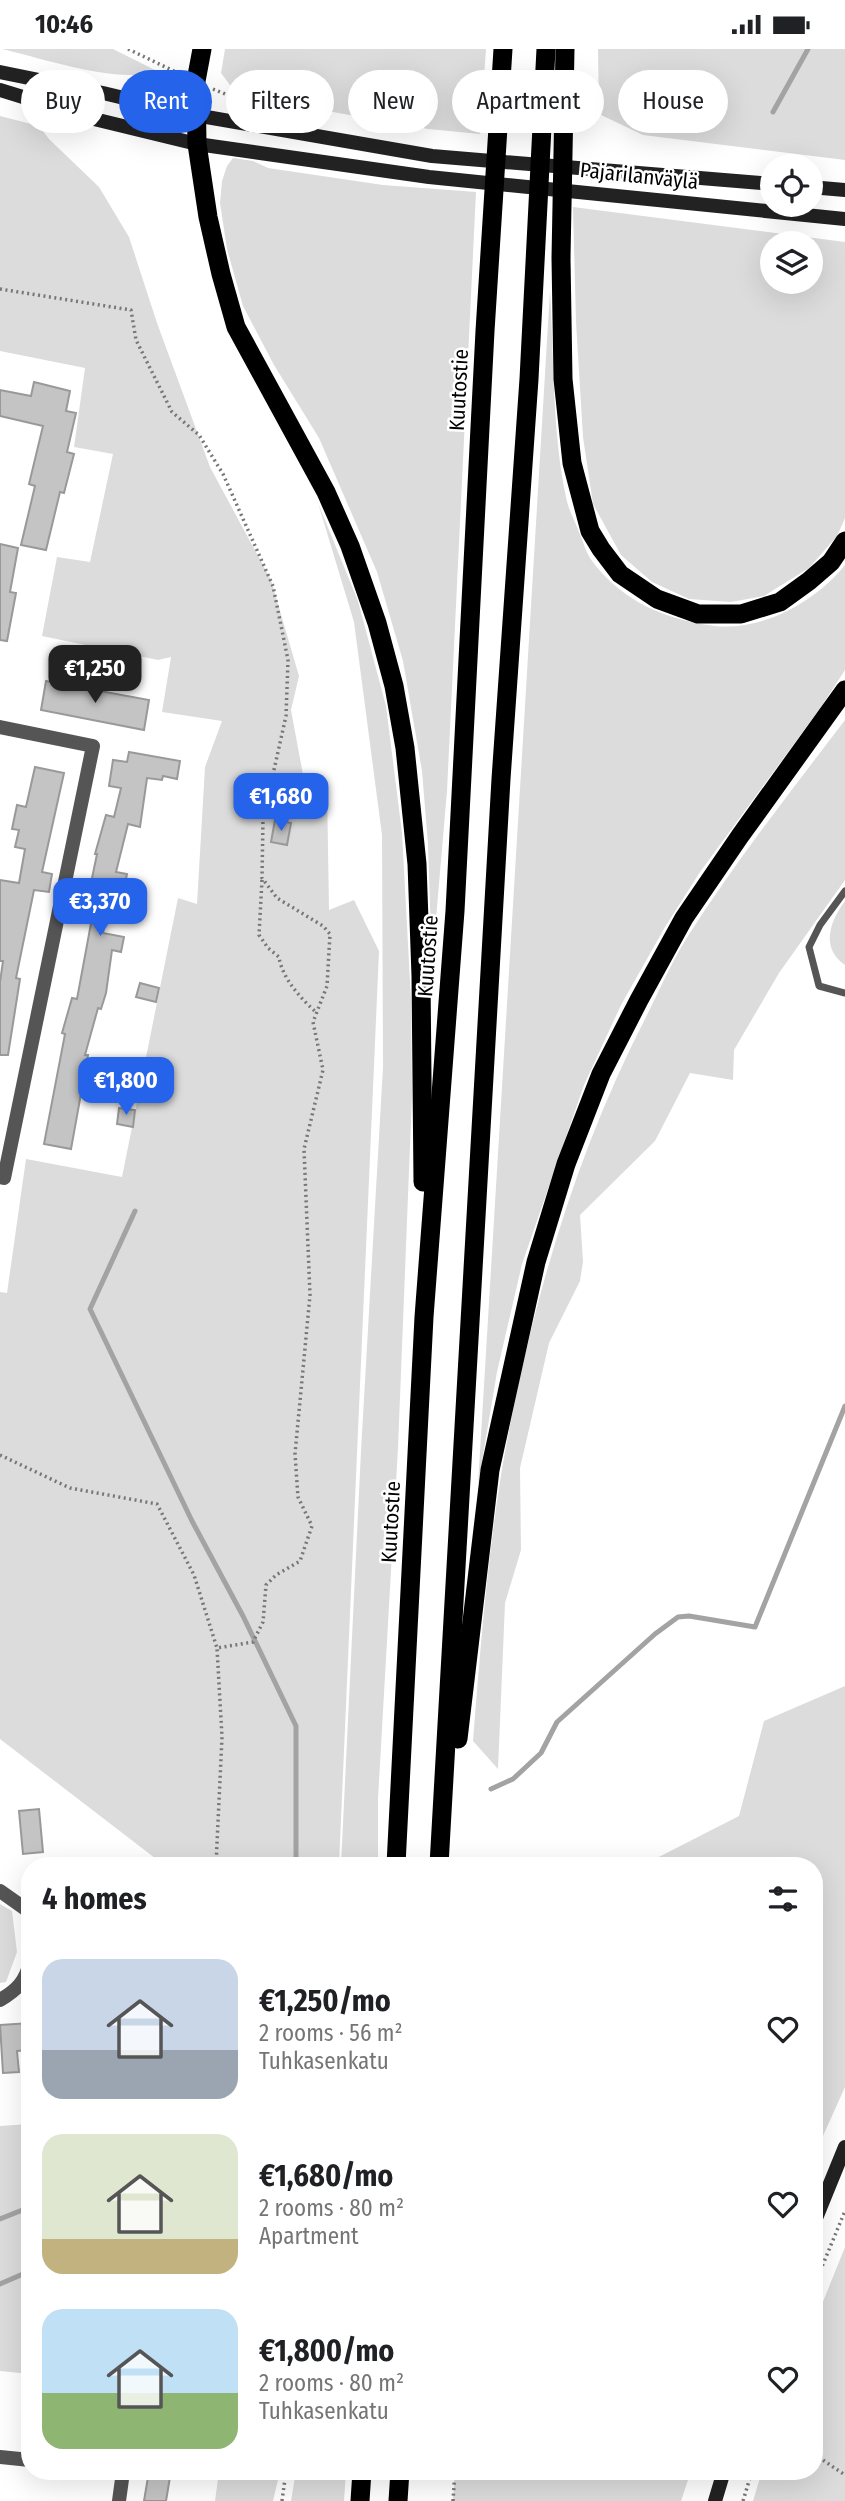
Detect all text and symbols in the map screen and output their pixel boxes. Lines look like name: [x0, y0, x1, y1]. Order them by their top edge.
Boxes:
text: 10:46: [35, 9, 93, 40]
chip: Buy: [21, 70, 105, 133]
chip: Rent: [119, 70, 212, 133]
chip: Filters: [226, 70, 334, 133]
chip: New: [348, 70, 438, 133]
chip: Apartment: [452, 70, 604, 133]
chip: House: [618, 70, 728, 133]
map controls: [760, 154, 823, 294]
button: locate: [760, 154, 823, 217]
street label: Pajarilanväylä: [578, 157, 700, 195]
button: layers: [760, 231, 823, 294]
street label: Kuutostie: [444, 348, 474, 432]
pin: €1,250: [38, 645, 152, 705]
text: €1,250: [64, 654, 126, 682]
pin: €1,680: [224, 773, 338, 833]
text: €1,680: [249, 782, 313, 810]
pin: €3,370: [43, 879, 157, 938]
text: €3,370: [69, 887, 131, 915]
street label: Kuutostie: [412, 914, 444, 998]
pin: €1,800: [69, 1058, 183, 1117]
text: €1,800: [94, 1066, 158, 1094]
street label: Kuutostie: [376, 1480, 406, 1564]
icon: filters: [764, 1880, 802, 1918]
text: 4 homes: [42, 1881, 147, 1917]
text: €1,250/mo: [259, 1983, 391, 2019]
icon: home: [98, 1987, 182, 2071]
icon: heart: [764, 2010, 802, 2048]
text: 2 rooms · 56 m²: [259, 2019, 403, 2047]
text: Tuhkasenkatu: [259, 2047, 389, 2075]
text: €1,680/mo: [259, 2158, 393, 2194]
icon: home: [98, 2162, 182, 2246]
icon: heart: [764, 2185, 802, 2223]
text: 2 rooms · 80 m²: [259, 2194, 404, 2222]
text: Apartment: [259, 2222, 359, 2250]
text: €1,800/mo: [259, 2333, 394, 2369]
icon: home: [98, 2337, 182, 2421]
icon: heart: [764, 2360, 802, 2398]
text: 2 rooms · 80 m²: [259, 2369, 404, 2397]
text: Tuhkasenkatu: [259, 2397, 389, 2425]

